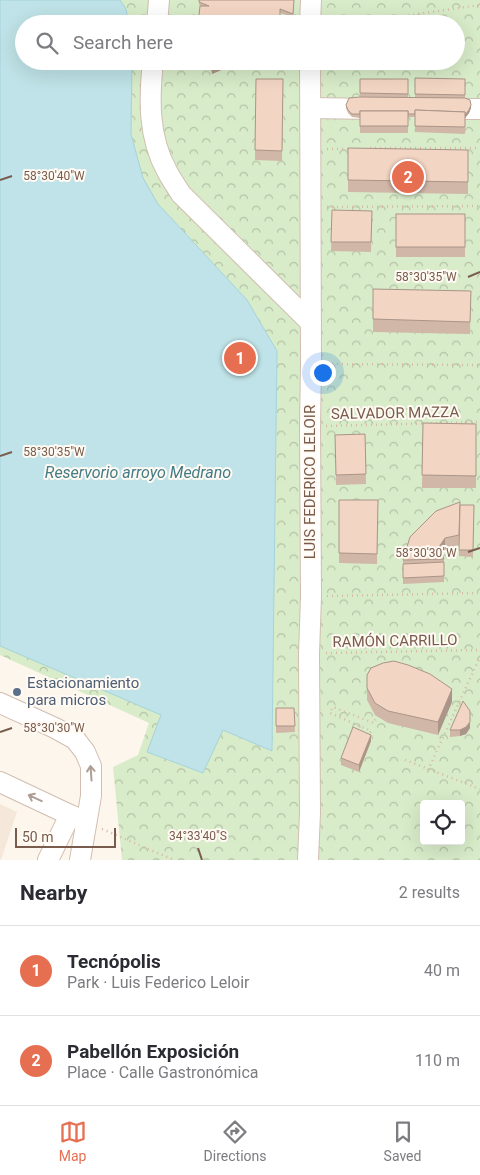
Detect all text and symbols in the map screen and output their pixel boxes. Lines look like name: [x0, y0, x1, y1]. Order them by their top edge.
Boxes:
search box: [15, 15, 465, 70]
icon: search: [33, 29, 61, 57]
text: Search here: [73, 31, 173, 54]
pin: 2: [392, 158, 424, 196]
text: 58°30'40"W: [23, 169, 85, 183]
text: 58°30'35"W: [395, 270, 457, 284]
pin: 1: [224, 339, 256, 377]
your location: [310, 360, 336, 386]
street label: SALVADOR MAZZA: [331, 403, 459, 423]
street label: LUIS FEDERICO LELOIR: [301, 405, 319, 559]
text: 58°30'35"W: [23, 445, 85, 459]
water label: Reservorio arroyo Medrano: [45, 463, 231, 482]
text: 58°30'30"W: [395, 546, 457, 560]
street label: RAMÓN CARRILLO: [332, 631, 458, 651]
place label: Estacionamiento para micros: [27, 674, 139, 709]
marker: Estacionamiento para micros: [11, 686, 23, 698]
text: 58°30'30"W: [23, 721, 85, 735]
one-way arrow: [86, 766, 95, 782]
one-way arrow: [28, 793, 43, 803]
map controls: [420, 800, 465, 845]
button: locate: [420, 800, 465, 845]
scale bar: [15, 825, 116, 848]
text: 50 m: [22, 829, 54, 845]
text: 34°33'40"S: [169, 829, 227, 843]
text: Nearby: [20, 881, 87, 905]
text: 2 results: [399, 883, 460, 902]
text: Tecnópolis: [67, 950, 161, 973]
text: 1: [31, 961, 41, 980]
text: 40 m: [424, 961, 460, 980]
text: Park · Luis Federico Leloir: [67, 973, 249, 992]
text: Pabellón Exposición: [67, 1040, 239, 1063]
text: 2: [31, 1051, 41, 1070]
text: 110 m: [415, 1051, 460, 1070]
text: Place · Calle Gastronómica: [67, 1063, 258, 1082]
tab: Map: [59, 1118, 87, 1164]
tab: Directions: [204, 1118, 267, 1164]
tab: Saved: [384, 1118, 421, 1164]

